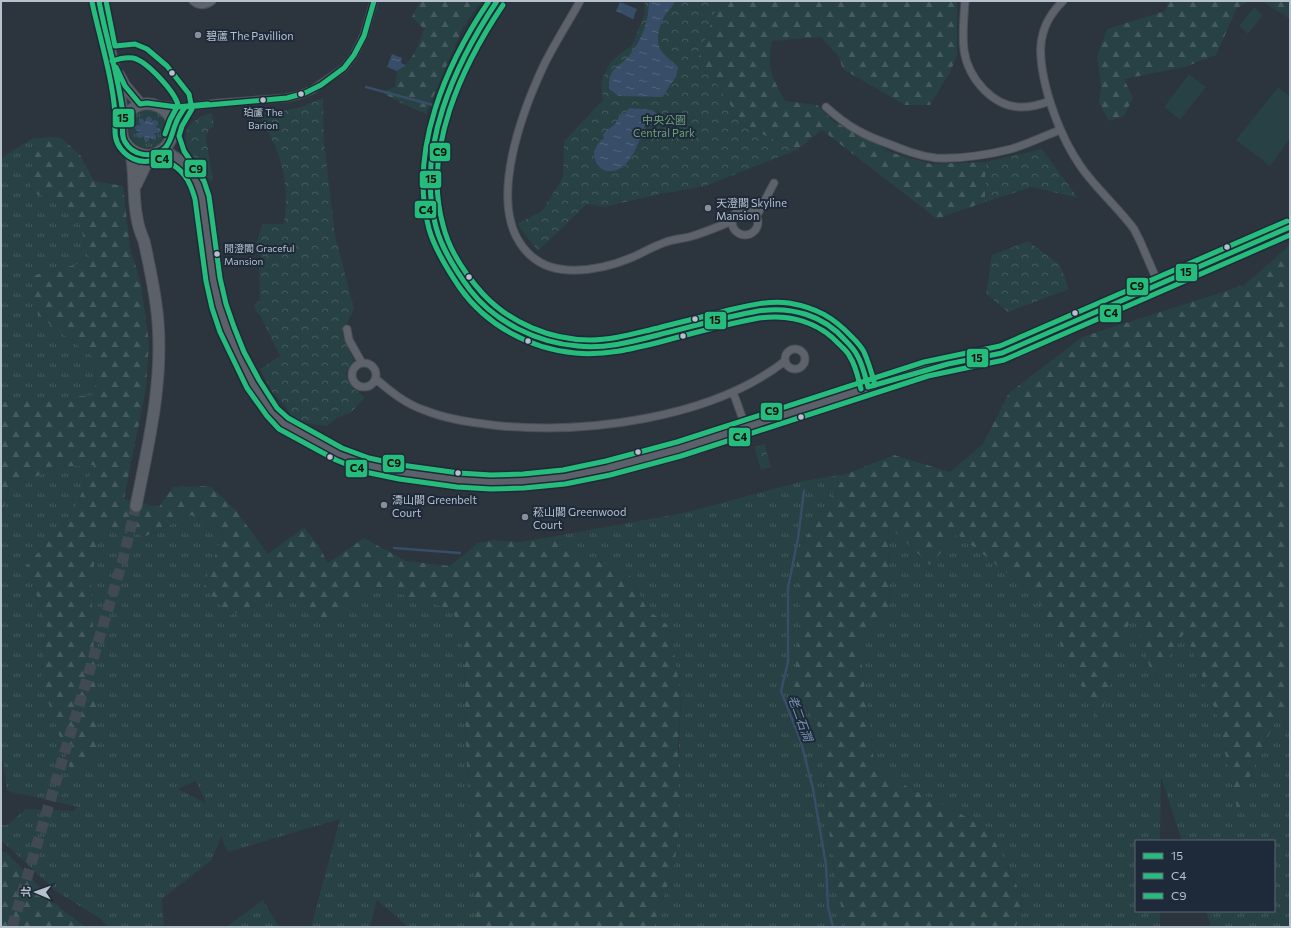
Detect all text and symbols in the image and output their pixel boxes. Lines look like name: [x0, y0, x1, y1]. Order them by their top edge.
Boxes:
place label: 碧蘆 The Pavillion: [206, 29, 294, 42]
marker: 碧蘆 The Pavillion: [193, 30, 203, 40]
unlabelled marker: [167, 68, 177, 78]
unlabelled marker: [296, 89, 306, 99]
marker: 珀蘆 The Barion: [258, 95, 268, 105]
place label: 珀蘆 The Barion: [243, 106, 283, 131]
line badge: 15: [112, 108, 135, 128]
text: 15: [117, 111, 129, 124]
park label: 中央公園 Central Park: [633, 113, 695, 139]
line badge: C9: [429, 142, 451, 162]
text: C9: [433, 145, 447, 158]
line badge: C4: [150, 149, 173, 169]
text: C4: [155, 152, 169, 165]
line badge: C9: [184, 159, 207, 178]
text: C9: [189, 162, 203, 175]
line badge: 15: [419, 170, 442, 189]
text: 15: [425, 172, 437, 185]
place label: 天澄閣 Skyline Mansion: [716, 196, 787, 222]
line badge: C4: [414, 200, 437, 219]
text: C4: [419, 203, 433, 216]
marker: 天澄閣 Skyline Mansion: [703, 203, 713, 213]
place label: 閒澄閣 Graceful Mansion: [224, 242, 295, 267]
unlabelled marker: [1222, 242, 1232, 252]
marker: 閒澄閣 Graceful Mansion: [212, 249, 222, 259]
line badge: 15: [1175, 263, 1198, 282]
text: 15: [1180, 265, 1192, 278]
unlabelled marker: [464, 272, 474, 282]
line badge: C9: [1126, 277, 1149, 296]
text: C9: [1130, 279, 1144, 292]
line badge: C4: [1099, 304, 1122, 323]
text: C4: [1104, 306, 1118, 319]
unlabelled marker: [1070, 308, 1080, 318]
line badge: 15: [704, 311, 727, 330]
text: 15: [709, 313, 721, 326]
unlabelled marker: [690, 314, 700, 324]
unlabelled marker: [678, 331, 688, 341]
unlabelled marker: [523, 336, 533, 346]
line badge: 15: [966, 348, 989, 368]
text: 15: [971, 351, 983, 364]
line badge: C9: [760, 402, 783, 421]
text: C9: [765, 404, 779, 417]
unlabelled marker: [796, 412, 806, 422]
line badge: C4: [728, 427, 751, 447]
text: C4: [733, 430, 747, 443]
unlabelled marker: [633, 447, 643, 457]
unlabelled marker: [325, 452, 335, 462]
line badge: C9: [382, 454, 405, 473]
text: C9: [387, 456, 401, 469]
line badge: C4: [345, 459, 368, 478]
text: C4: [350, 461, 364, 474]
unlabelled marker: [453, 468, 463, 478]
place label: 濤山閣 Greenbelt Court: [392, 493, 477, 519]
marker: 濤山閣 Greenbelt Court: [379, 500, 389, 510]
place label: 菘山閣 Greenwood Court: [533, 505, 626, 531]
marker: 菘山閣 Greenwood Court: [520, 512, 530, 522]
water label: 老二石澗: [786, 693, 816, 745]
legend: [1135, 840, 1275, 912]
text: 15: [1171, 848, 1183, 862]
text: C4: [1171, 868, 1186, 882]
north arrow: [16, 872, 56, 912]
text: 北: [19, 886, 32, 897]
text: C9: [1171, 888, 1187, 902]

